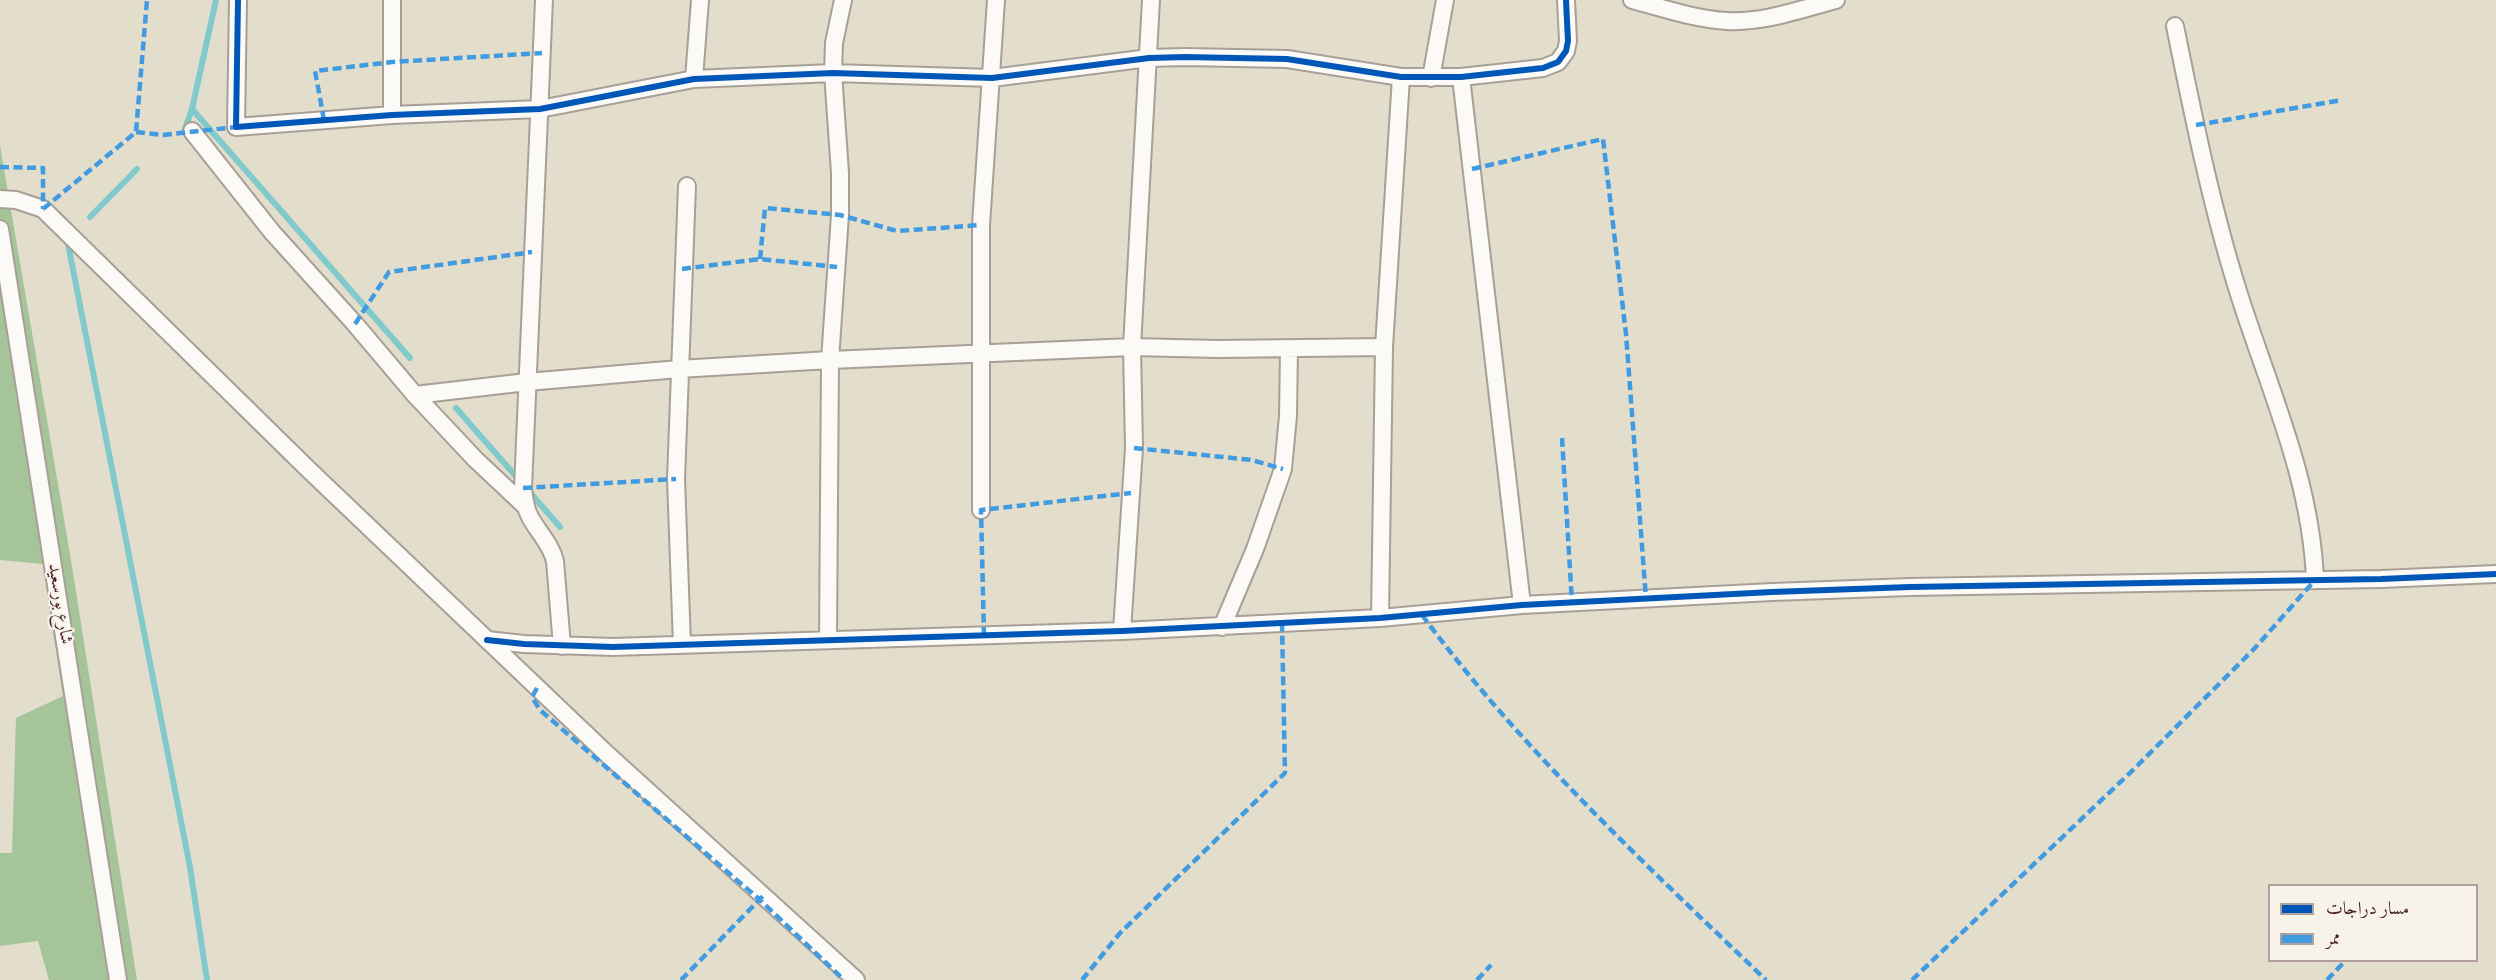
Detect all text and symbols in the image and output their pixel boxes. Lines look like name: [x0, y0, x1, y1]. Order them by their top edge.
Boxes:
street label: شارع بورسعيد: [42, 562, 76, 646]
legend: [2268, 884, 2478, 962]
text: مسار دراجات: [2326, 898, 2409, 921]
text: ممر: [2326, 928, 2340, 951]

